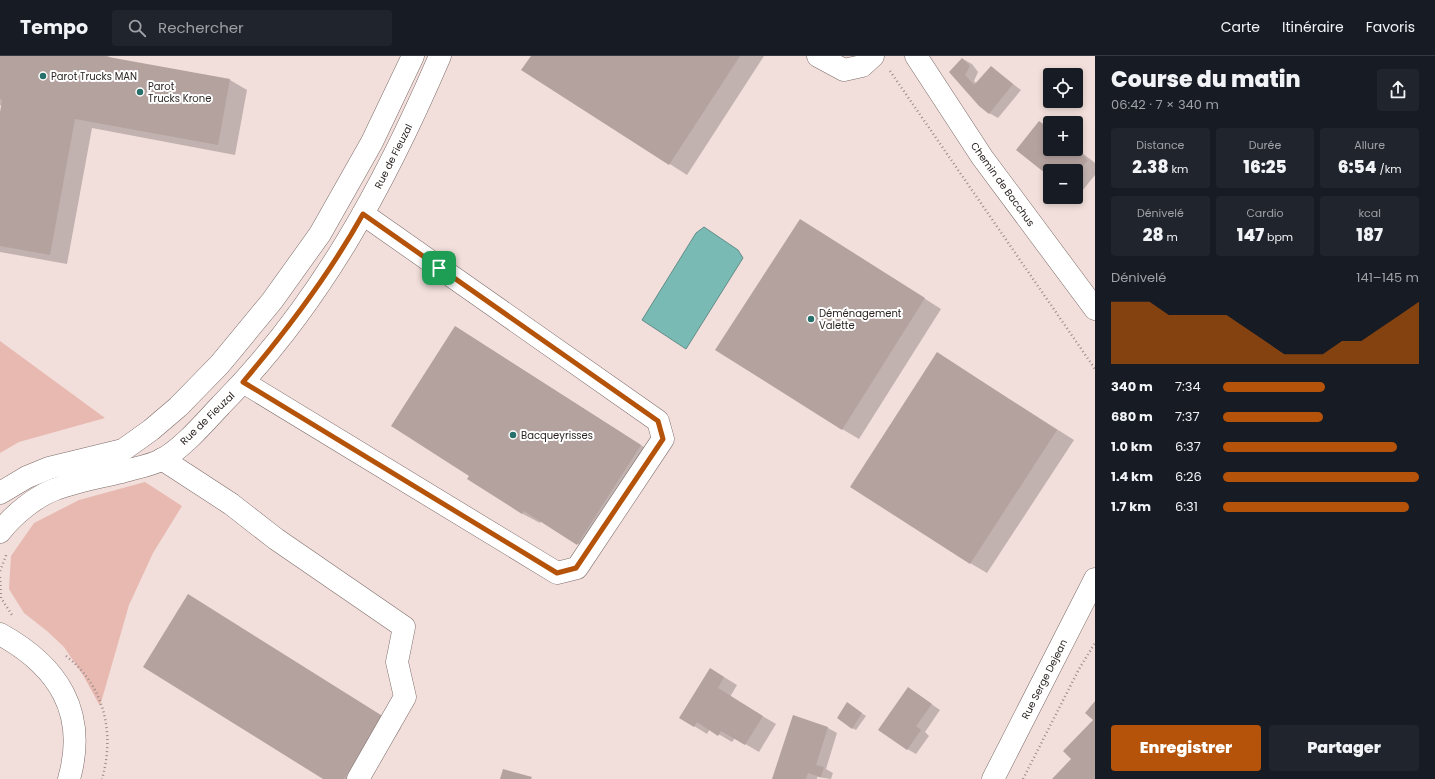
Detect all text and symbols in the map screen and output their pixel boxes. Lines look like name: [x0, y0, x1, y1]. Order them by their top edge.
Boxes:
search box: [112, 10, 392, 46]
text: Tempo: [20, 14, 88, 41]
icon: search: [126, 17, 148, 39]
text: Rechercher: [158, 17, 244, 38]
text: Carte: [1221, 17, 1260, 37]
text: Itinéraire: [1282, 17, 1344, 37]
text: Favoris: [1366, 17, 1415, 37]
text: Course du matin: [1111, 64, 1301, 95]
map controls: [1043, 68, 1083, 204]
button: locate: [1043, 68, 1083, 108]
place label: Parot Trucks MAN: [51, 69, 137, 84]
button: share: [1377, 69, 1419, 111]
marker: Parot Trucks MAN: [38, 71, 48, 81]
place label: Parot Trucks Krone: [148, 79, 211, 106]
marker: Parot Trucks Krone: [135, 87, 145, 97]
text: 06:42 · 7 × 340 m: [1111, 95, 1219, 114]
button: +: [1043, 116, 1083, 156]
street label: Rue de Fieuzal: [371, 121, 416, 191]
text: Distance: [1136, 137, 1184, 153]
text: Durée: [1249, 137, 1281, 153]
text: Allure: [1354, 137, 1385, 153]
street label: Chemin de Bacchus: [967, 139, 1038, 229]
text: 2.38: [1132, 155, 1168, 179]
text: 16:25: [1243, 155, 1287, 179]
text: 6:54: [1338, 155, 1376, 179]
text: km: [1168, 161, 1188, 177]
text: /km: [1376, 161, 1402, 177]
button: −: [1043, 164, 1083, 204]
text: Dénivelé: [1137, 205, 1184, 221]
text: Cardio: [1246, 205, 1284, 221]
text: kcal: [1358, 205, 1381, 221]
text: 28: [1143, 223, 1164, 247]
text: 147: [1237, 223, 1264, 247]
text: 187: [1356, 223, 1383, 247]
text: m: [1164, 229, 1178, 245]
text: bpm: [1264, 229, 1293, 245]
pin: [422, 251, 456, 285]
icon: arrive: [428, 257, 450, 279]
text: Dénivelé: [1111, 268, 1166, 287]
text: 141–145 m: [1356, 268, 1419, 287]
place label: Déménagement Valette: [819, 306, 902, 333]
marker: Déménagement Valette: [806, 314, 816, 324]
text: 340 m: [1111, 377, 1153, 396]
text: 7:34: [1175, 377, 1201, 396]
street label: Rue de Fieuzal: [177, 388, 238, 448]
text: 680 m: [1111, 407, 1153, 426]
text: 7:37: [1175, 407, 1200, 426]
place label: Bacqueyrisses: [521, 428, 593, 443]
marker: Bacqueyrisses: [508, 430, 518, 440]
text: 1.0 km: [1111, 437, 1153, 456]
text: 6:37: [1175, 437, 1201, 456]
text: 1.4 km: [1111, 467, 1153, 486]
text: 6:26: [1175, 467, 1202, 486]
text: 1.7 km: [1111, 497, 1151, 516]
text: 6:31: [1175, 497, 1198, 516]
street label: Rue Serge Dejean: [1018, 637, 1071, 722]
button: Enregistrer: [1111, 725, 1261, 771]
button: Partager: [1269, 725, 1419, 771]

